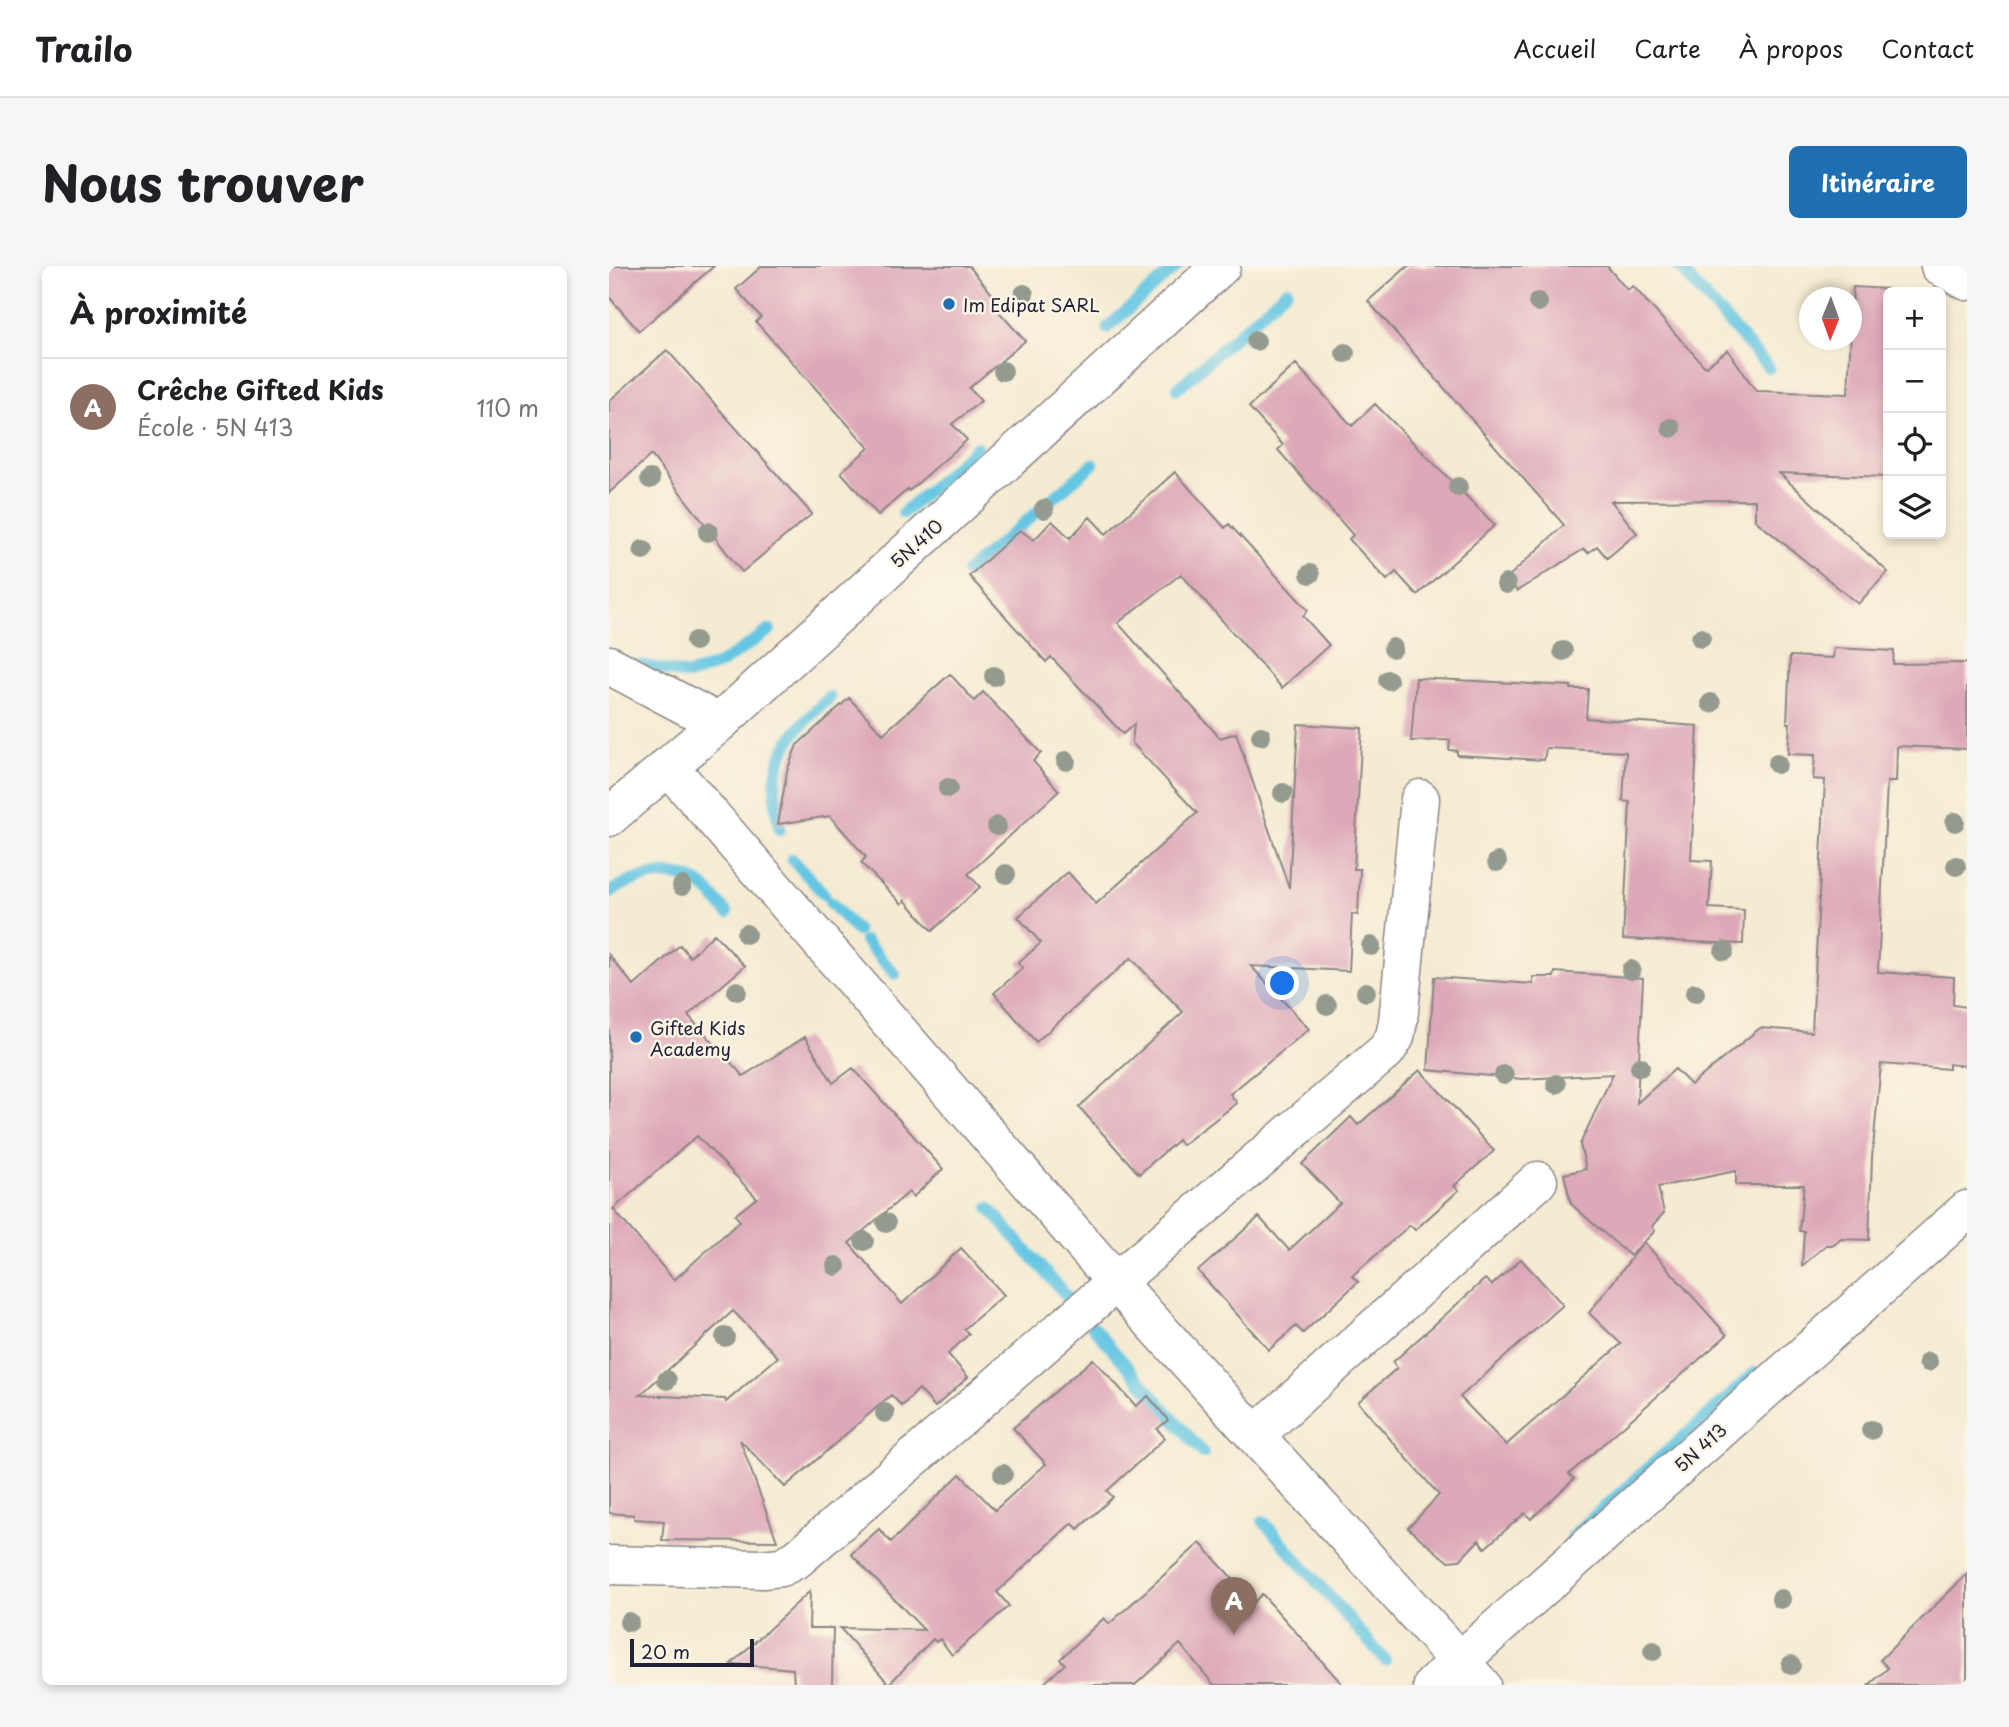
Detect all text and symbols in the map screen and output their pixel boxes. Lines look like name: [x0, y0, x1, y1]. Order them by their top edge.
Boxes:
text: Trailo: [35, 23, 132, 73]
text: Accueil: [1513, 30, 1596, 66]
text: Carte: [1634, 30, 1701, 66]
text: À propos: [1739, 30, 1843, 66]
text: Contact: [1881, 30, 1974, 66]
text: Nous trouver: [42, 145, 364, 219]
button: Itinéraire: [1789, 146, 1967, 218]
north arrow: [1799, 287, 1862, 350]
map controls: [1883, 287, 1946, 539]
button: +: [1883, 287, 1946, 350]
text: À proximité: [70, 289, 247, 334]
place label: Im Edipat SARL: [963, 291, 1100, 318]
marker: Im Edipat SARL: [941, 296, 957, 312]
button: −: [1883, 350, 1946, 413]
text: Crêche Gifted Kids: [137, 370, 384, 409]
text: A: [84, 390, 102, 425]
text: 110 m: [477, 390, 539, 425]
text: École · 5N 413: [137, 409, 294, 444]
button: locate: [1883, 413, 1946, 476]
button: layers: [1883, 476, 1946, 539]
street label: 5N.410: [884, 512, 948, 574]
your location: [1265, 966, 1299, 1000]
place label: Gifted Kids Academy: [650, 1014, 745, 1062]
marker: Gifted Kids Academy: [628, 1029, 644, 1045]
street label: 5N 413: [1668, 1416, 1732, 1478]
pin: A: [1211, 1577, 1257, 1635]
scale bar: [630, 1636, 754, 1668]
text: 20 m: [641, 1637, 690, 1665]

